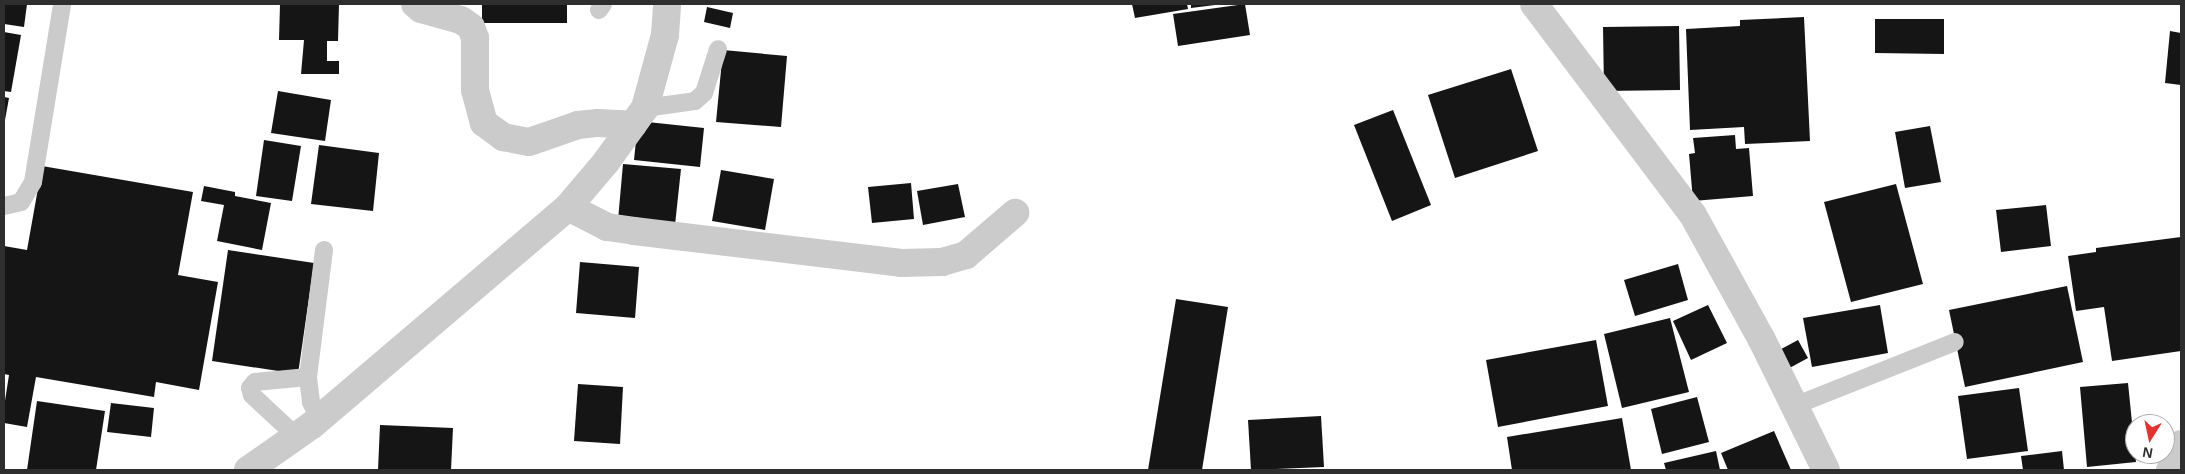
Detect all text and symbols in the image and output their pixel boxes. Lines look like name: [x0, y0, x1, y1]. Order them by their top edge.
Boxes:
north arrow: [2125, 414, 2175, 464]
text: N: [2141, 444, 2154, 462]

